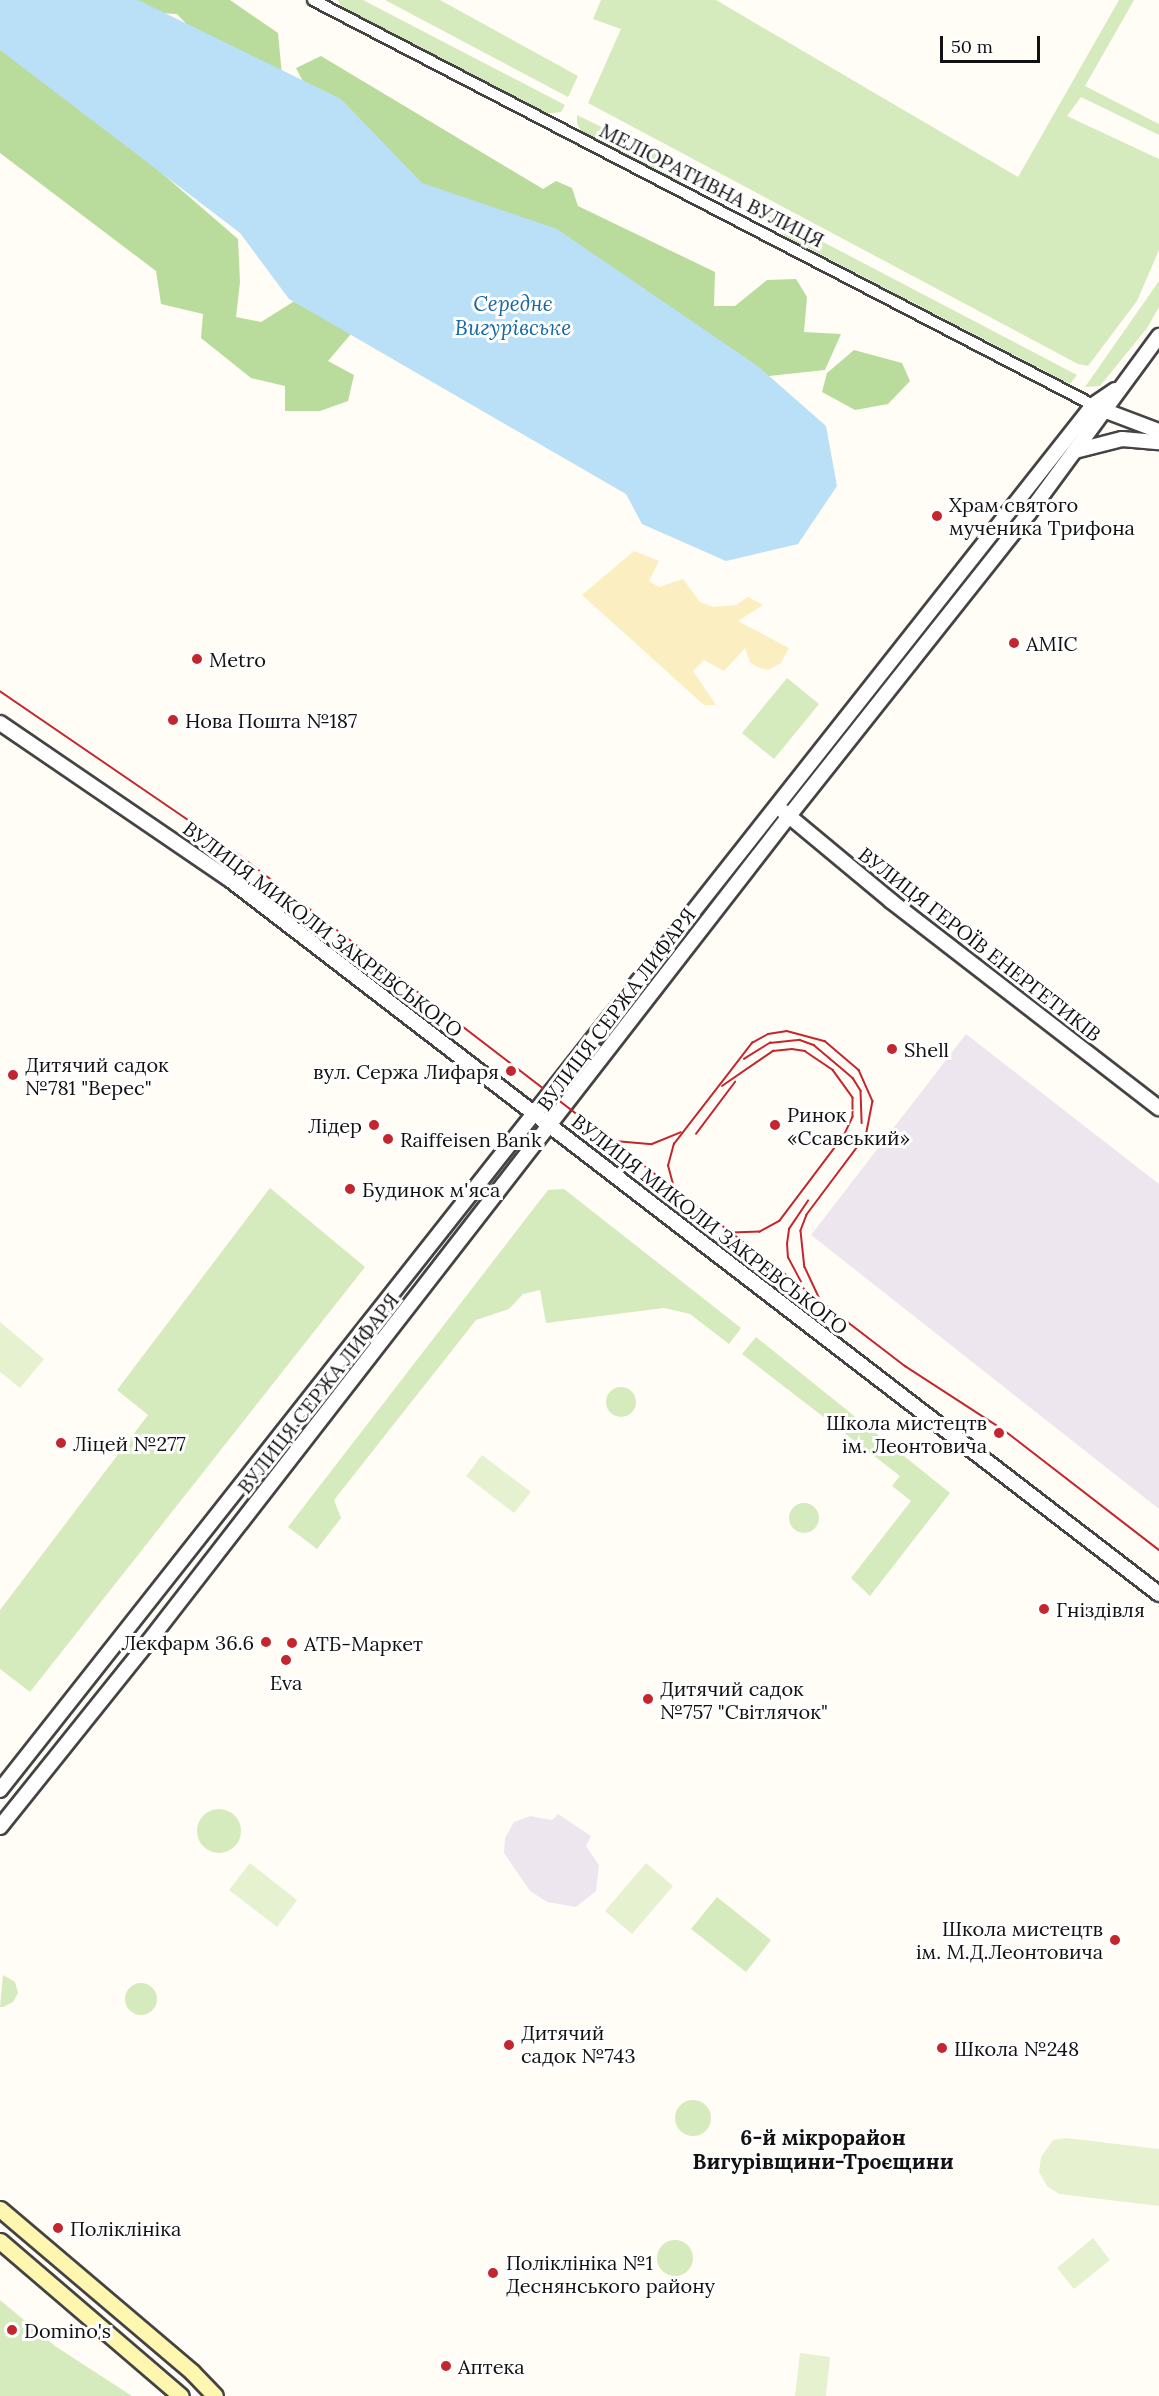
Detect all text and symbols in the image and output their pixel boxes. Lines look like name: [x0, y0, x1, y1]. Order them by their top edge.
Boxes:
scale bar: [943, 24, 1044, 62]
text: 50 m: [951, 35, 993, 58]
street label: МЕЛІОРАТИВНА ВУЛИЦЯ: [596, 118, 828, 252]
water label: Середнє Вигурівське: [455, 291, 571, 341]
place label: Храм святого мученика Трифона: [949, 492, 1135, 539]
marker: Храм святого мученика Трифона: [930, 509, 944, 523]
place label: AMIC: [1026, 631, 1077, 655]
marker: AMIC: [1007, 636, 1021, 650]
place label: Metro: [209, 647, 266, 671]
marker: Metro: [190, 652, 204, 666]
place label: Нова Пошта №187: [185, 708, 357, 732]
marker: Нова Пошта №187: [166, 713, 180, 727]
street label: ВУЛИЦЯ МИКОЛИ ЗАКРЕВСЬКОГО: [178, 816, 468, 1042]
street label: ВУЛИЦЯ ГЕРОЇВ ЕНЕРГЕТИКІВ: [854, 842, 1106, 1046]
street label: ВУЛИЦЯ СЕРЖА ЛИФАРЯ: [532, 903, 700, 1115]
place label: Shell: [904, 1037, 949, 1061]
marker: Shell: [885, 1042, 899, 1056]
place label: Дитячий садок №781 "Верес": [25, 1052, 169, 1099]
place label: вул. Сержа Лифаря: [313, 1059, 499, 1083]
marker: вул. Сержа Лифаря: [504, 1064, 518, 1078]
marker: Дитячий садок №781 "Верес": [6, 1068, 20, 1082]
place label: Ринок «Ссавський»: [787, 1102, 910, 1149]
street label: ВУЛИЦЯ МИКОЛИ ЗАКРЕВСЬКОГО: [567, 1109, 853, 1339]
place label: Лідер: [308, 1113, 362, 1137]
marker: Лідер: [367, 1118, 381, 1132]
marker: Ринок «Ссавський»: [768, 1118, 782, 1132]
place label: Raiffeisen Bank: [400, 1127, 542, 1151]
marker: Raiffeisen Bank: [381, 1132, 395, 1146]
place label: Будинок м'яса: [362, 1177, 500, 1201]
marker: Будинок м'яса: [343, 1182, 357, 1196]
street label: ВУЛИЦЯ СЕРЖА ЛИФАРЯ: [232, 1288, 404, 1498]
place label: Школа мистецтв ім. Леонтовича: [826, 1410, 987, 1457]
marker: Школа мистецтв ім. Леонтовича: [992, 1426, 1006, 1440]
place label: Ліцей №277: [73, 1431, 186, 1455]
marker: Ліцей №277: [54, 1436, 68, 1450]
place label: Гніздівля: [1056, 1597, 1145, 1621]
marker: Гніздівля: [1037, 1602, 1051, 1616]
place label: Лекфарм 36.6: [122, 1630, 254, 1654]
place label: АТБ-Маркет: [304, 1631, 423, 1655]
marker: Лекфарм 36.6: [259, 1635, 273, 1649]
marker: АТБ-Маркет: [285, 1636, 299, 1650]
marker: Eva: [279, 1653, 293, 1667]
place label: Eva: [270, 1670, 302, 1694]
place label: Дитячий садок №757 "Світлячок": [660, 1676, 828, 1723]
marker: Дитячий садок №757 "Світлячок": [641, 1692, 655, 1706]
place label: Школа мистецтв ім. М.Д.Леонтовича: [916, 1916, 1103, 1963]
marker: Школа мистецтв ім. М.Д.Леонтовича: [1108, 1933, 1122, 1947]
place label: Дитячий садок №743: [521, 2021, 636, 2068]
place label: Школа №248: [954, 2036, 1079, 2060]
marker: Дитячий садок №743: [502, 2038, 516, 2052]
marker: Школа №248: [935, 2041, 949, 2055]
district label: 6-й мікрорайон Вигурівщини-Троєщини: [693, 2125, 953, 2175]
place label: Поліклініка: [70, 2216, 181, 2240]
marker: Поліклініка: [51, 2221, 65, 2235]
place label: Поліклініка №1 Деснянського району: [506, 2250, 715, 2297]
marker: Поліклініка №1 Деснянського району: [484, 2264, 502, 2282]
place label: Domino's: [24, 2318, 111, 2342]
marker: Domino's: [5, 2323, 19, 2337]
place label: Аптека: [458, 2354, 525, 2378]
marker: Аптека: [439, 2359, 453, 2373]

